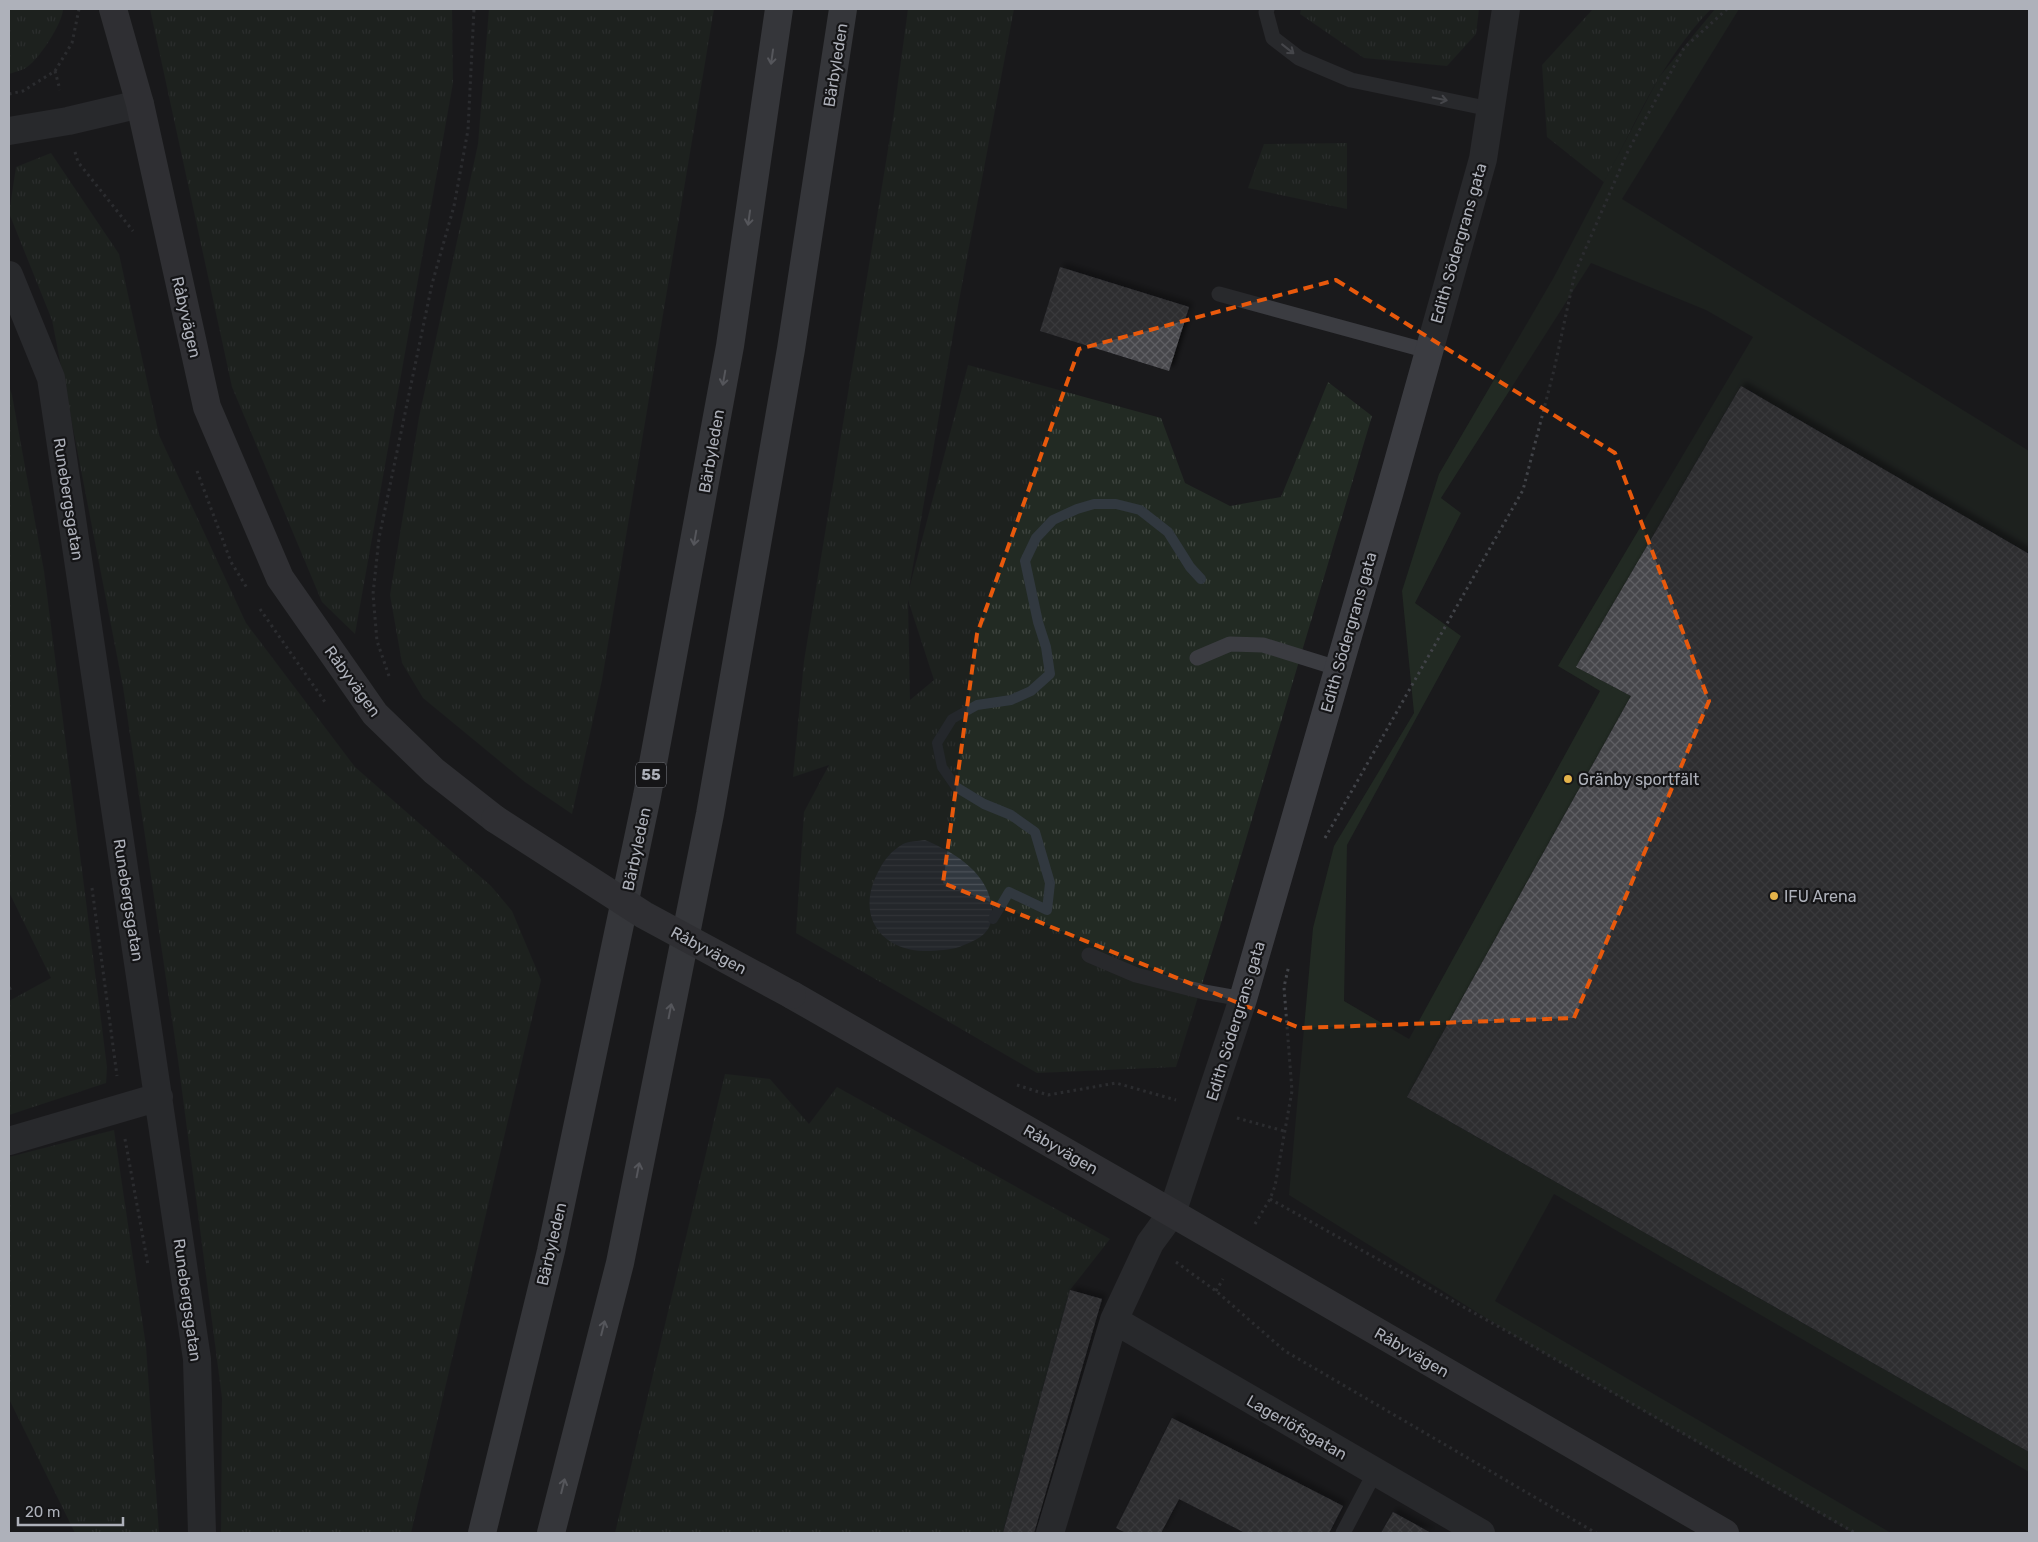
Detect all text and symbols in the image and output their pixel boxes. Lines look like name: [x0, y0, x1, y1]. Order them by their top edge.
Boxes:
street label: Bärbyleden: [819, 22, 851, 108]
one-way arrow: [1281, 44, 1294, 55]
one-way arrow: [767, 49, 777, 65]
one-way arrow: [1432, 95, 1448, 104]
street label: Edith Södergrans gata: [1426, 161, 1490, 326]
one-way arrow: [744, 210, 754, 226]
street label: Råbyvägen: [168, 275, 205, 360]
one-way arrow: [719, 370, 729, 386]
street label: Bärbyleden: [695, 408, 728, 494]
street label: Runebergsgatan: [49, 436, 88, 562]
one-way arrow: [690, 530, 699, 546]
street label: Edith Södergrans gata: [1316, 550, 1380, 715]
street label: Råbyvägen: [321, 642, 385, 720]
road number: 55: [636, 762, 666, 788]
place label: Gränby sportfält: [1578, 770, 1699, 789]
marker: Gränby sportfält: [1562, 773, 1574, 785]
street label: Bärbyleden: [618, 806, 655, 892]
street label: Runebergsgatan: [109, 837, 148, 963]
place label: IFU Arena: [1784, 887, 1857, 906]
marker: IFU Arena: [1768, 890, 1780, 902]
street label: Råbyvägen: [668, 923, 750, 978]
street label: Edith Södergrans gata: [1202, 939, 1269, 1103]
one-way arrow: [666, 1003, 676, 1019]
street label: Råbyvägen: [1020, 1120, 1101, 1178]
one-way arrow: [634, 1162, 644, 1178]
street label: Bärbyleden: [533, 1201, 570, 1288]
street label: Runebergsgatan: [169, 1237, 206, 1363]
one-way arrow: [599, 1321, 608, 1337]
street label: Råbyvägen: [1371, 1323, 1452, 1381]
street label: Lagerlöfsgatan: [1243, 1391, 1350, 1464]
one-way arrow: [559, 1478, 568, 1494]
scale bar: [18, 1494, 122, 1526]
text: 20 m: [25, 1503, 60, 1521]

